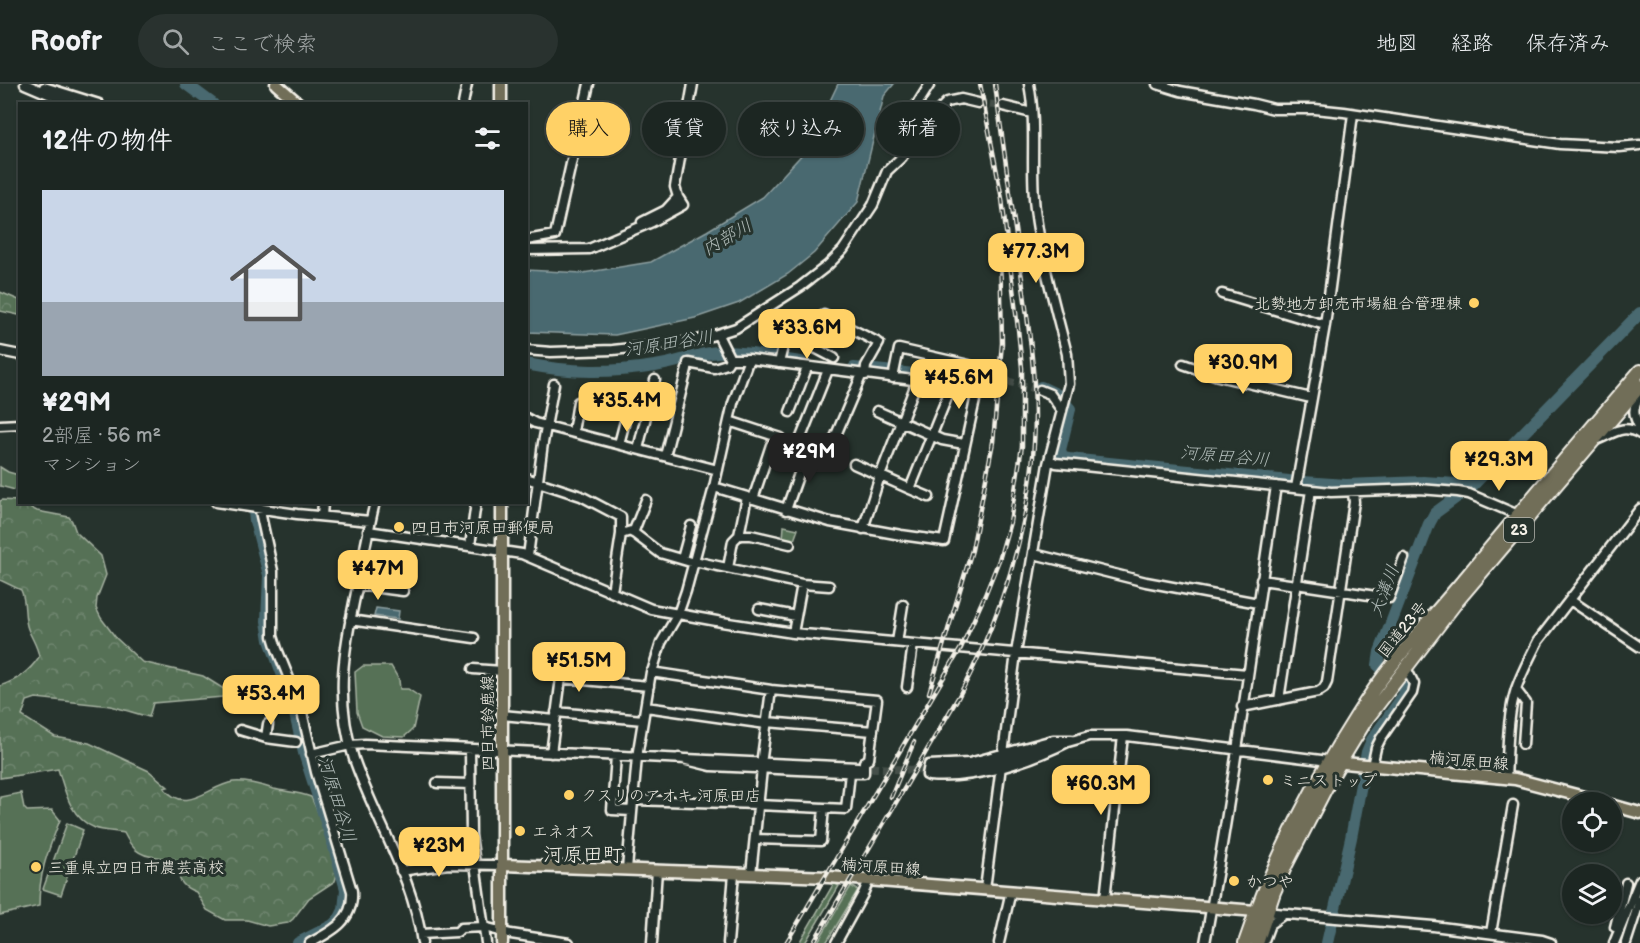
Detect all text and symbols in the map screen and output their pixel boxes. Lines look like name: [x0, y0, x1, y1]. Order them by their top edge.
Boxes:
search box: [138, 14, 558, 68]
text: Roofr: [30, 25, 102, 58]
icon: search: [159, 25, 192, 58]
text: ここで検索: [207, 31, 317, 58]
text: 地図: [1376, 31, 1418, 56]
text: 経路: [1451, 31, 1493, 56]
text: 保存済み: [1526, 31, 1610, 56]
chip: 購入: [546, 102, 630, 156]
chip: 賃貸: [642, 102, 726, 156]
chip: 絞り込み: [738, 102, 864, 156]
chip: 新着: [876, 102, 960, 156]
icon: filters: [471, 122, 504, 155]
text: 12件の物件: [42, 126, 173, 157]
water label: 内部川: [699, 215, 756, 260]
icon: home: [219, 229, 327, 337]
pin: ¥77.3M: [987, 233, 1085, 284]
text: ¥77.3M: [1002, 240, 1070, 264]
place label: 北勢地方卸売市場組合管理棟: [1254, 295, 1462, 314]
marker: 北勢地方卸売市場組合管理棟: [1467, 296, 1481, 310]
pin: ¥33.6M: [758, 309, 856, 360]
text: ¥33.6M: [772, 316, 842, 340]
water label: 河原田谷川: [623, 326, 715, 361]
pin: ¥30.9M: [1194, 344, 1292, 395]
text: ¥30.9M: [1208, 351, 1278, 375]
pin: ¥45.6M: [910, 359, 1008, 410]
text: ¥45.6M: [924, 366, 994, 390]
pin: ¥35.4M: [578, 382, 676, 433]
text: ¥29M: [42, 388, 111, 419]
text: ¥35.4M: [593, 389, 661, 413]
text: 2部屋 · 56 m²: [42, 424, 161, 448]
pin: ¥29M: [773, 433, 845, 484]
text: ¥29M: [782, 440, 836, 464]
pin: ¥29.3M: [1450, 441, 1548, 492]
water label: 河原田谷川: [1179, 442, 1271, 471]
text: ¥29.3M: [1464, 448, 1534, 472]
text: マンション: [42, 453, 141, 477]
road number: 23: [1504, 518, 1534, 542]
place label: 四日市河原田郵便局: [411, 519, 555, 538]
marker: 四日市河原田郵便局: [392, 520, 406, 534]
pin: ¥47M: [342, 550, 414, 601]
text: ¥47M: [352, 557, 404, 581]
water label: 大溝川: [1365, 562, 1404, 620]
street label: 国道23号: [1375, 598, 1432, 662]
pin: ¥51.5M: [530, 642, 628, 693]
text: ¥51.5M: [546, 649, 612, 673]
pin: ¥53.4M: [222, 675, 320, 726]
street label: 四日市鈴鹿線: [479, 675, 498, 771]
text: ¥53.4M: [237, 682, 305, 706]
street label: 楠河原田線: [1428, 749, 1510, 774]
water label: 河原田谷川: [313, 753, 360, 845]
pin: ¥60.3M: [1052, 765, 1150, 816]
text: ¥60.3M: [1066, 772, 1136, 796]
place label: ミニストップ: [1280, 772, 1378, 791]
marker: ミニストップ: [1261, 773, 1275, 787]
place label: クスリのアオキ 河原田店: [581, 787, 761, 806]
marker: クスリのアオキ 河原田店: [562, 788, 576, 802]
map controls: [1562, 792, 1622, 924]
button: locate: [1562, 792, 1622, 852]
place label: エネオス: [532, 823, 595, 842]
marker: エネオス: [513, 824, 527, 838]
pin: ¥23M: [403, 827, 475, 878]
text: ¥23M: [413, 834, 465, 858]
district label: 河原田町: [543, 843, 623, 867]
street label: 楠河原田線: [840, 855, 921, 880]
place label: 三重県立四日市農芸高校: [48, 859, 224, 878]
marker: 三重県立四日市農芸高校: [29, 860, 43, 874]
button: layers: [1562, 864, 1622, 924]
place label: かつや: [1246, 873, 1294, 892]
marker: かつや: [1227, 874, 1241, 888]

